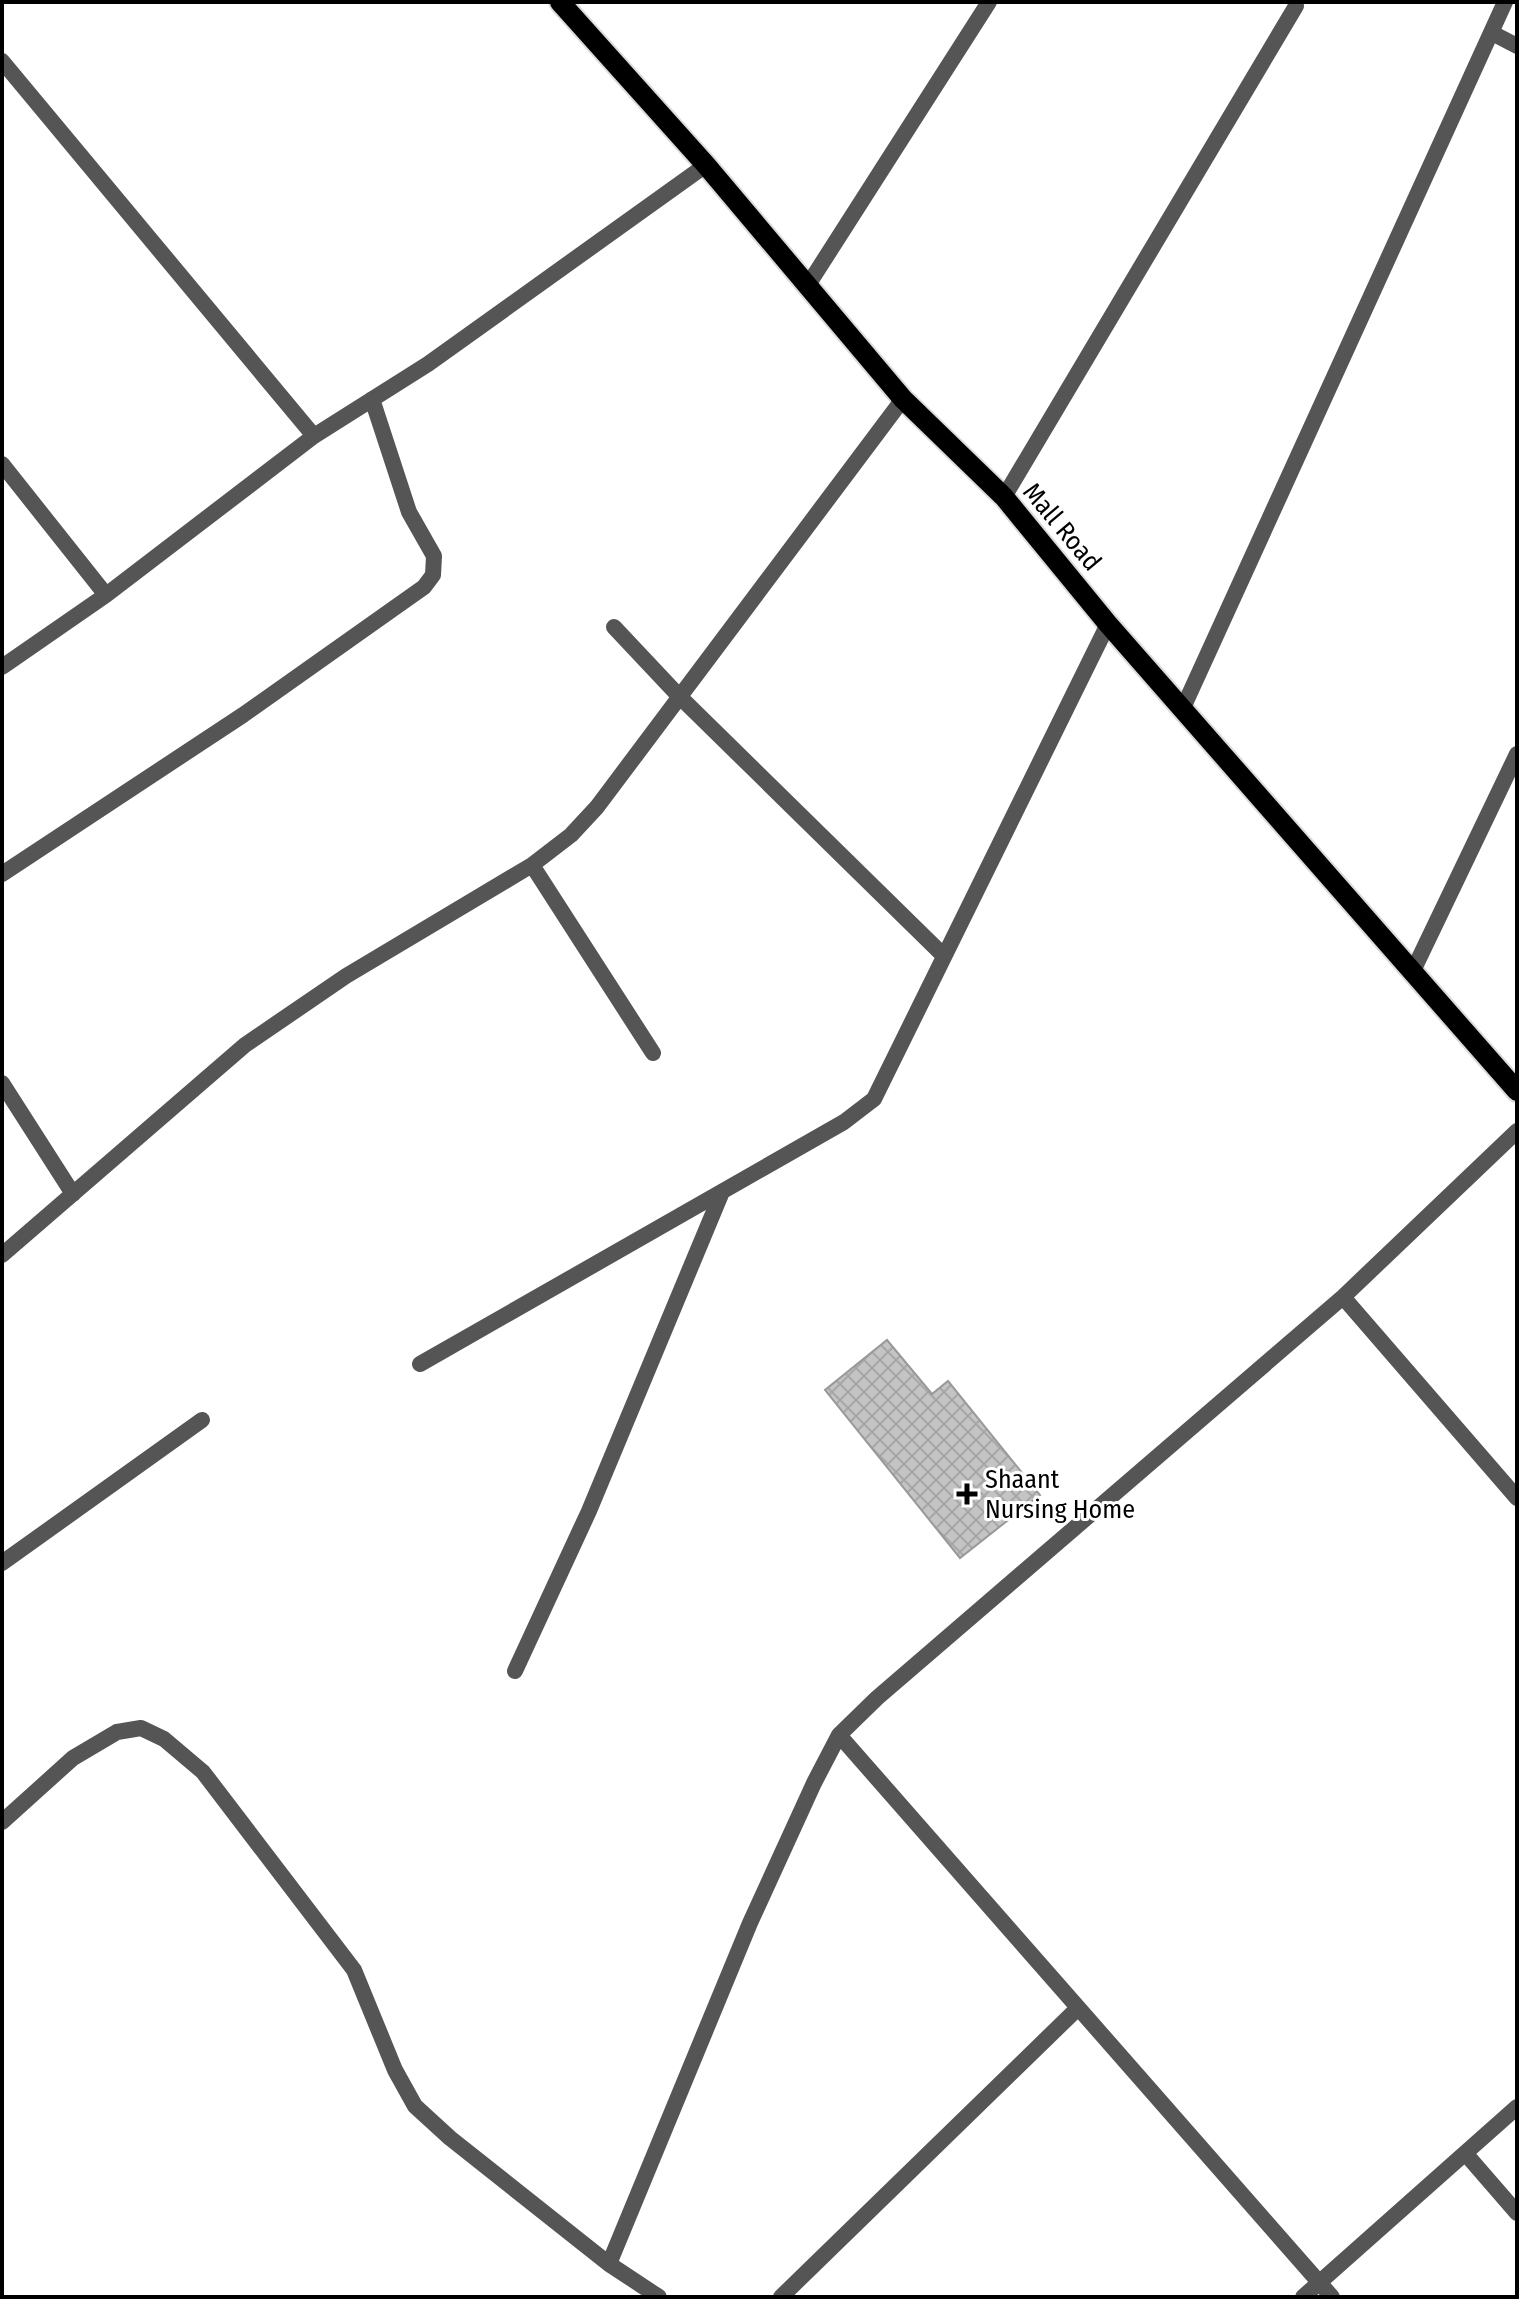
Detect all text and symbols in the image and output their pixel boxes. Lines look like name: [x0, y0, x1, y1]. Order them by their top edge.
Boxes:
street label: Mall Road: [1016, 477, 1108, 577]
place label: Shaant Nursing Home: [985, 1464, 1135, 1525]
marker: Shaant Nursing Home: [956, 1483, 978, 1505]

